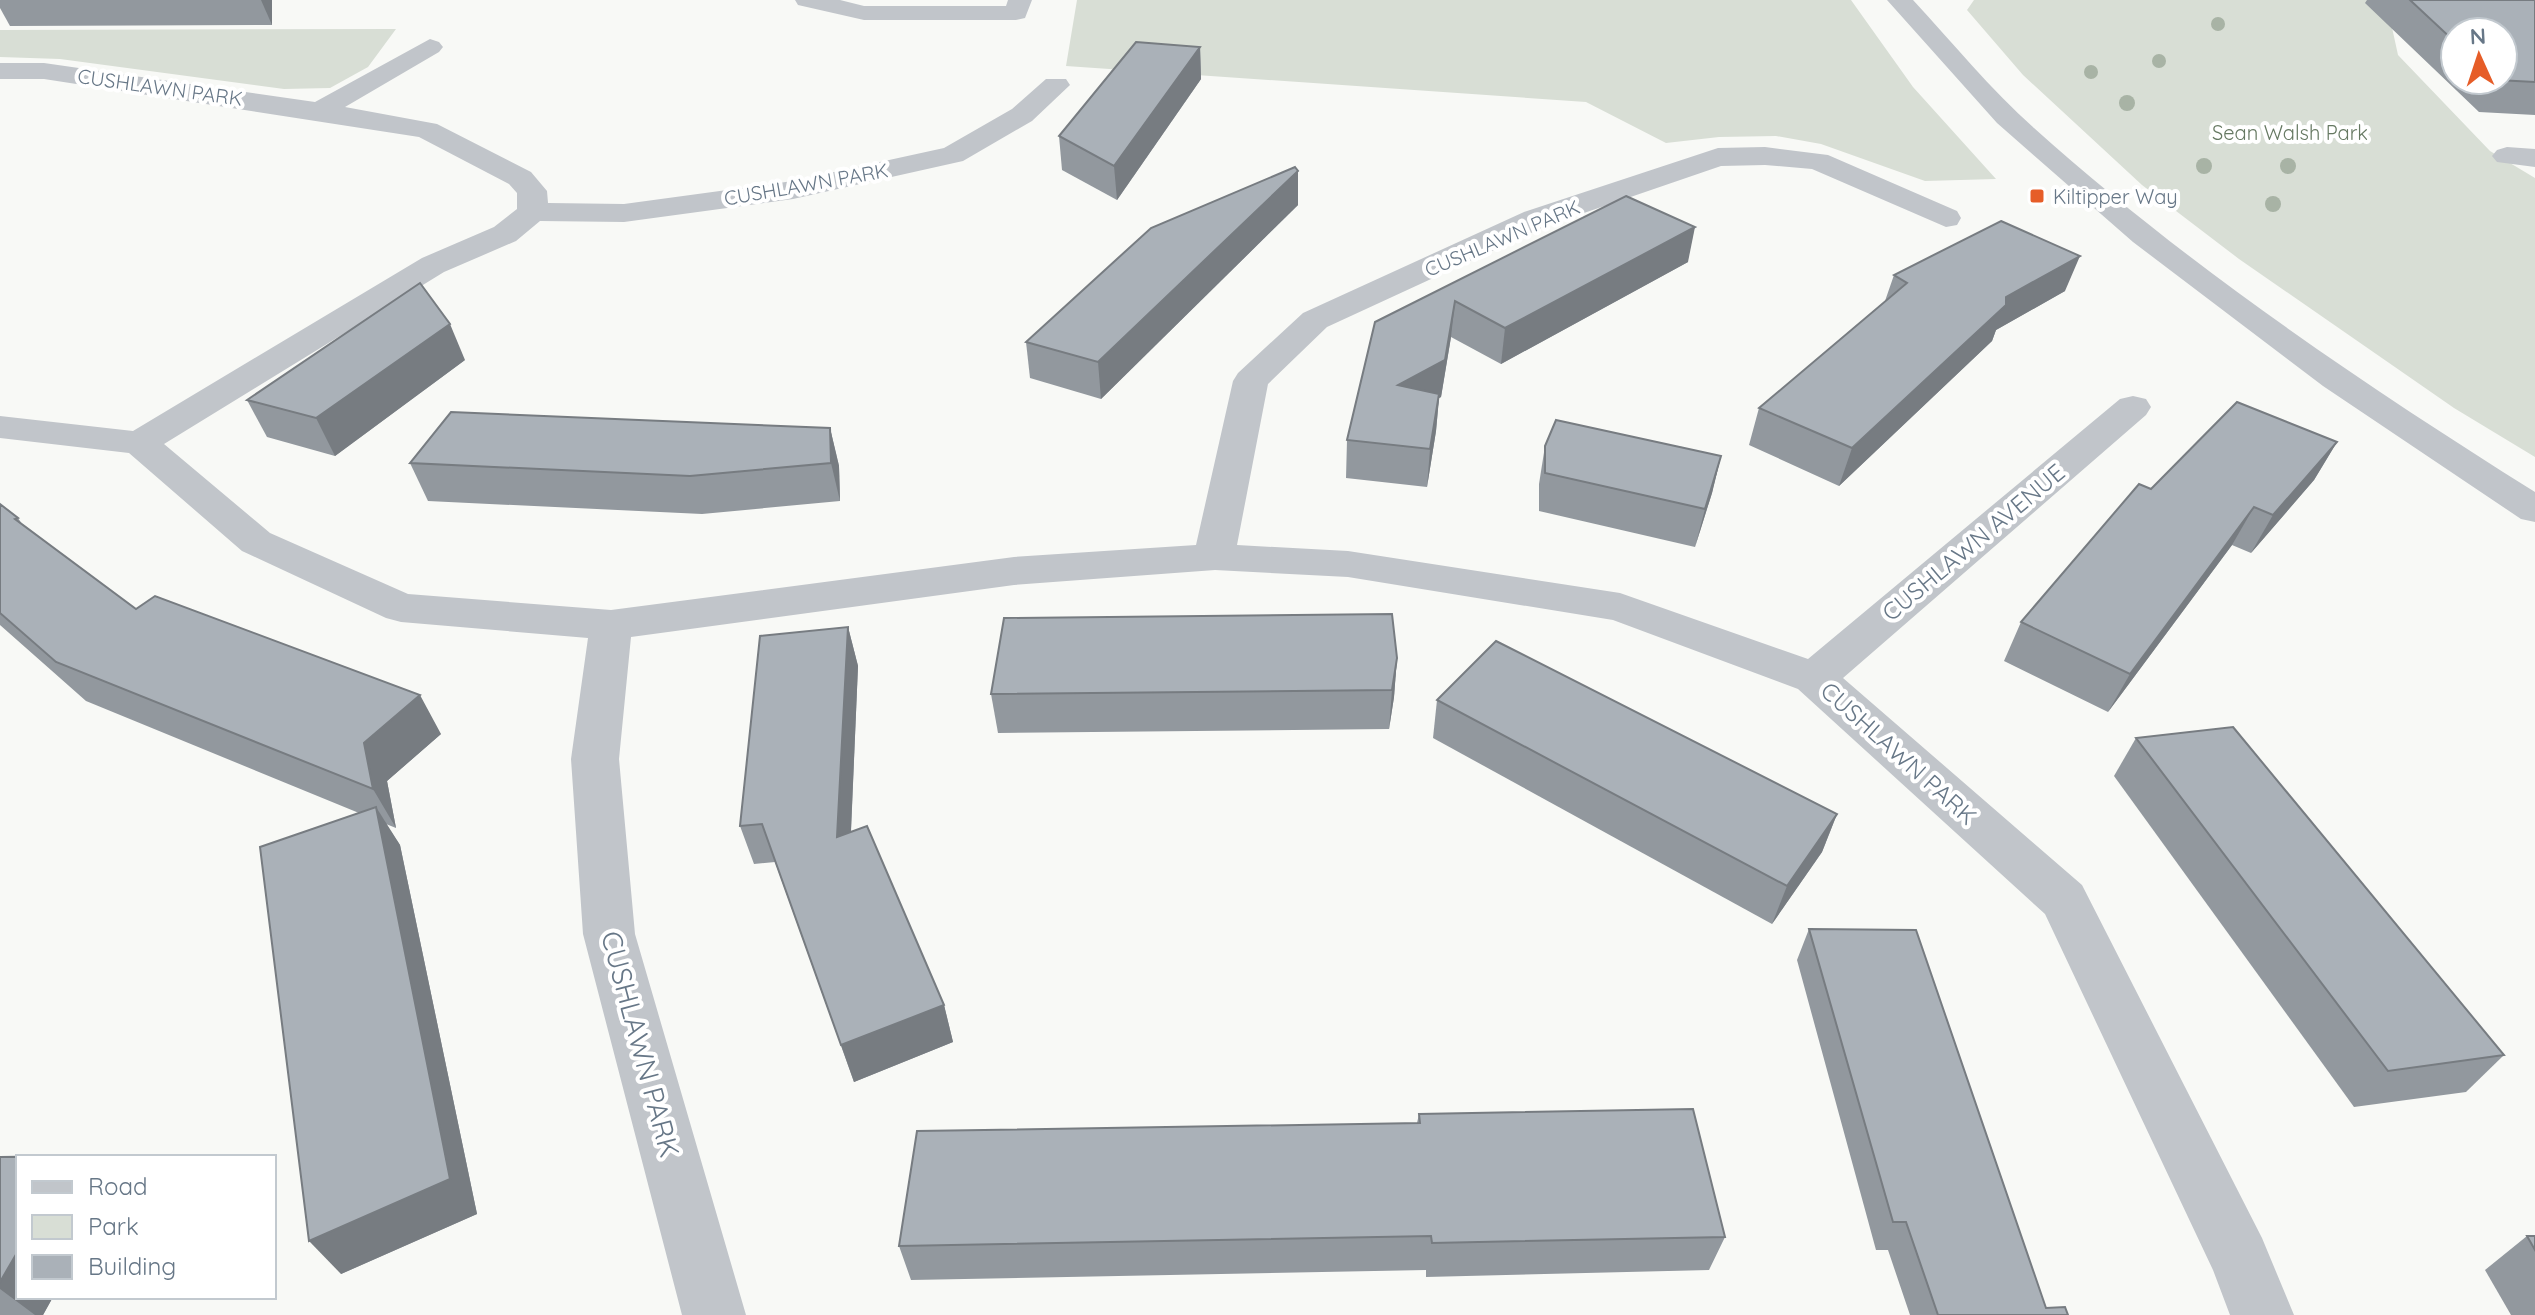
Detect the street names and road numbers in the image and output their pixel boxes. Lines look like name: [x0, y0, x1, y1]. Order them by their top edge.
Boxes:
street label: CUSHLAWN PARK: [76, 63, 244, 111]
street label: CUSHLAWN PARK: [722, 157, 890, 211]
street label: CUSHLAWN PARK: [1421, 194, 1583, 282]
street label: CUSHLAWN AVENUE: [1875, 457, 2071, 627]
street label: CUSHLAWN PARK: [1815, 675, 1983, 831]
street label: CUSHLAWN PARK: [594, 927, 688, 1161]

